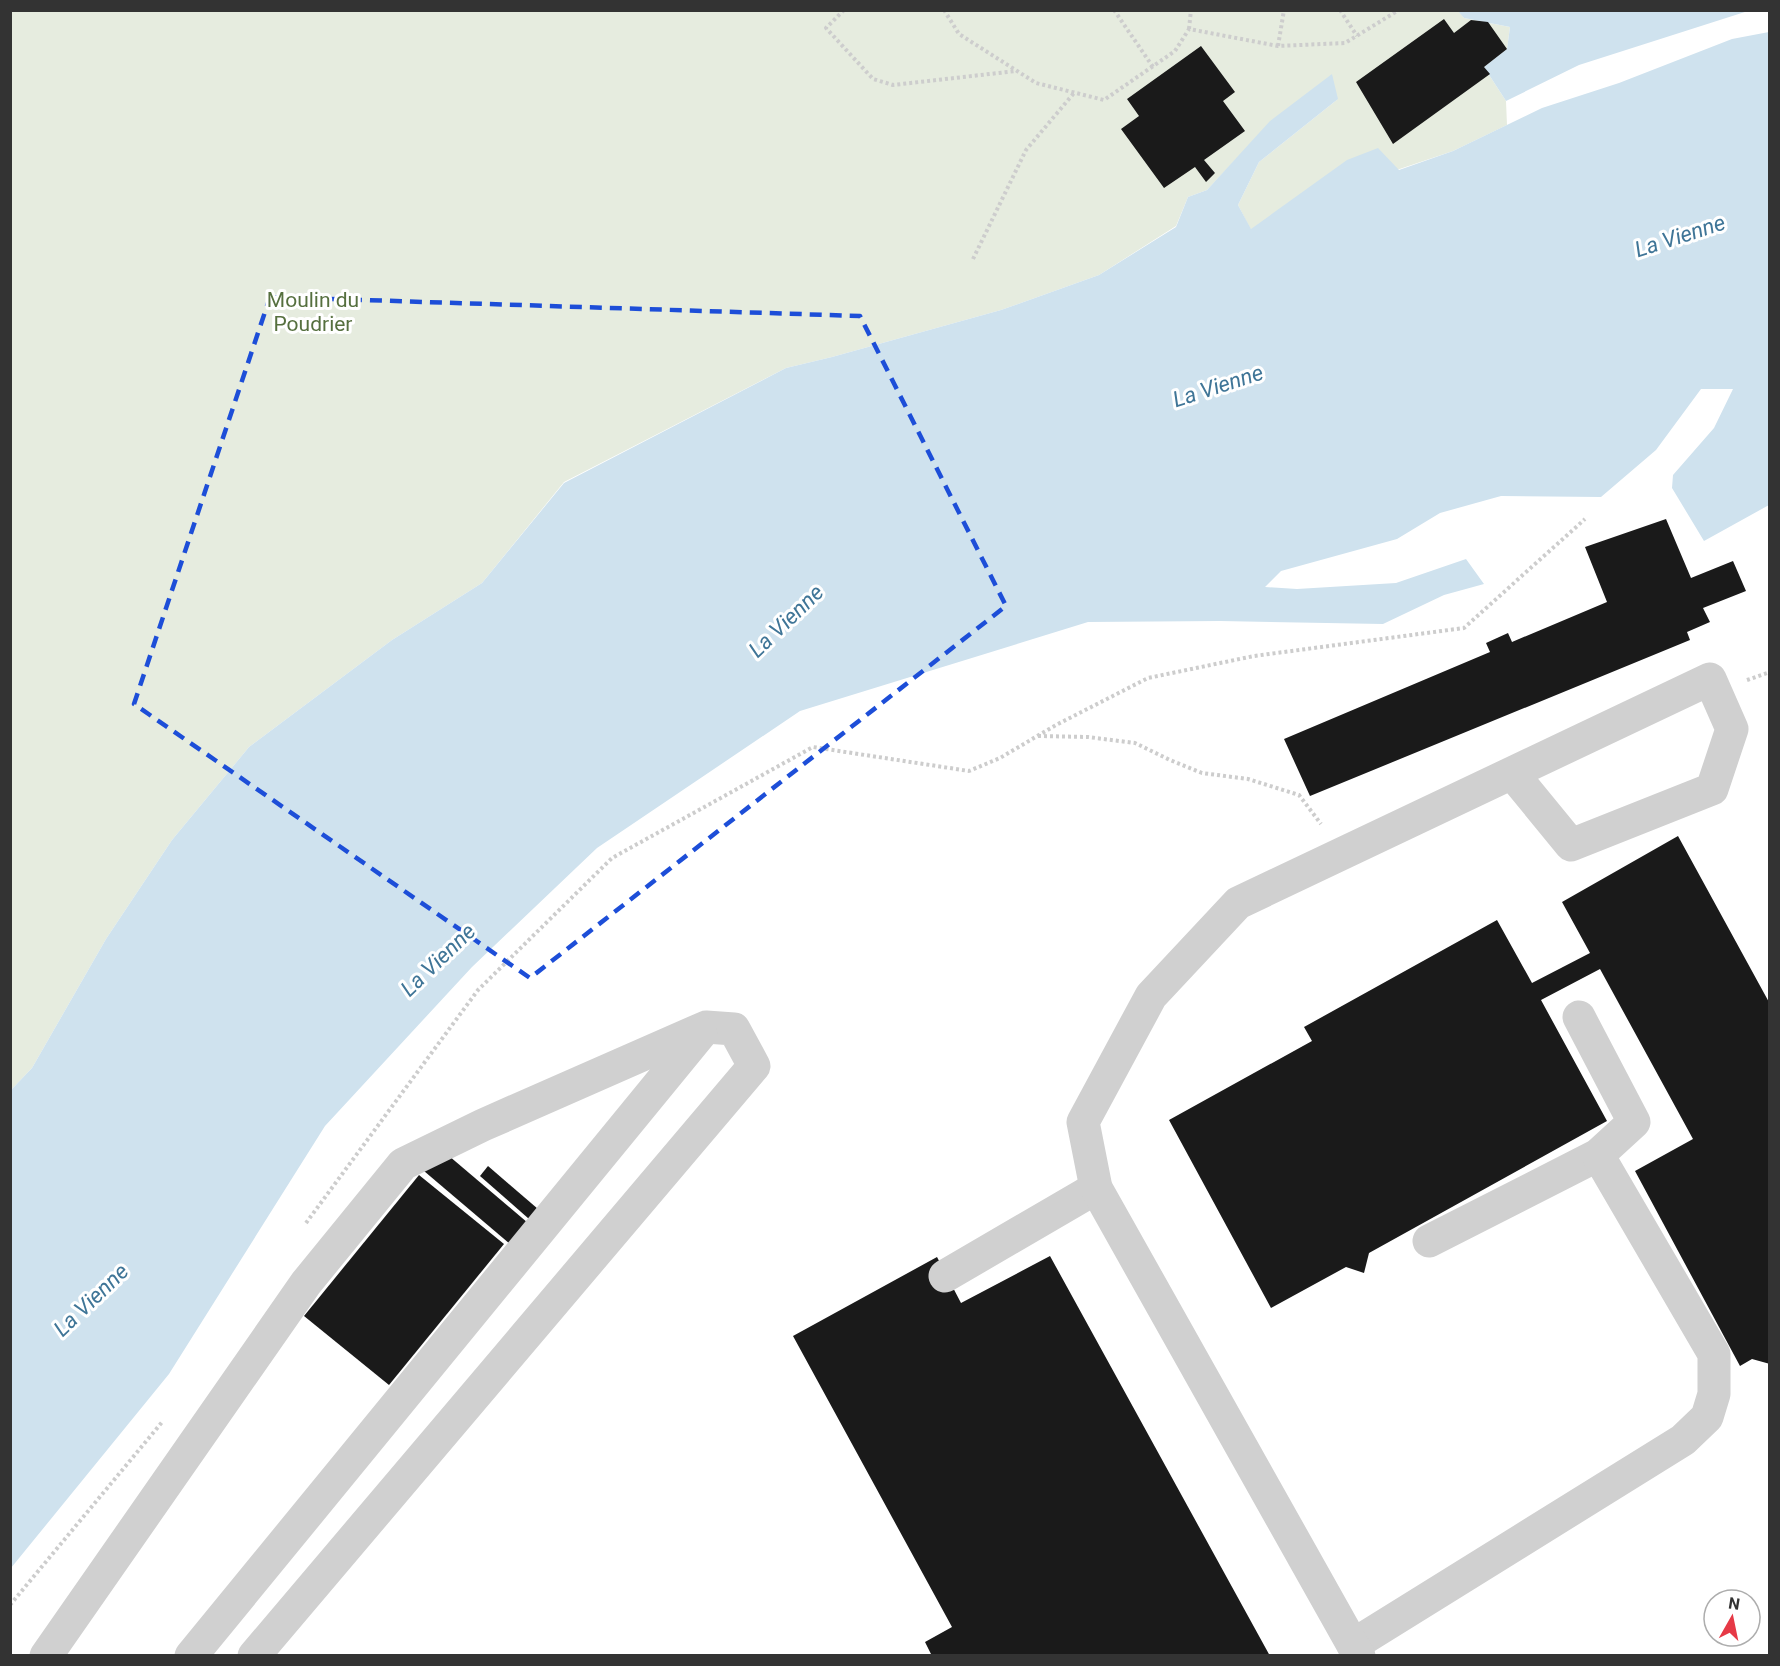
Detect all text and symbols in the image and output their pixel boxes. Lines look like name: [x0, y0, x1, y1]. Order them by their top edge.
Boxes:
water label: La Vienne: [1632, 210, 1728, 262]
park label: Moulin du Poudrier: [267, 288, 359, 336]
water label: La Vienne: [1170, 360, 1266, 412]
water label: La Vienne: [744, 580, 828, 662]
water label: La Vienne: [396, 919, 480, 1001]
water label: La Vienne: [49, 1259, 133, 1341]
north arrow: [1702, 1588, 1762, 1648]
text: N: [1727, 1593, 1741, 1614]

